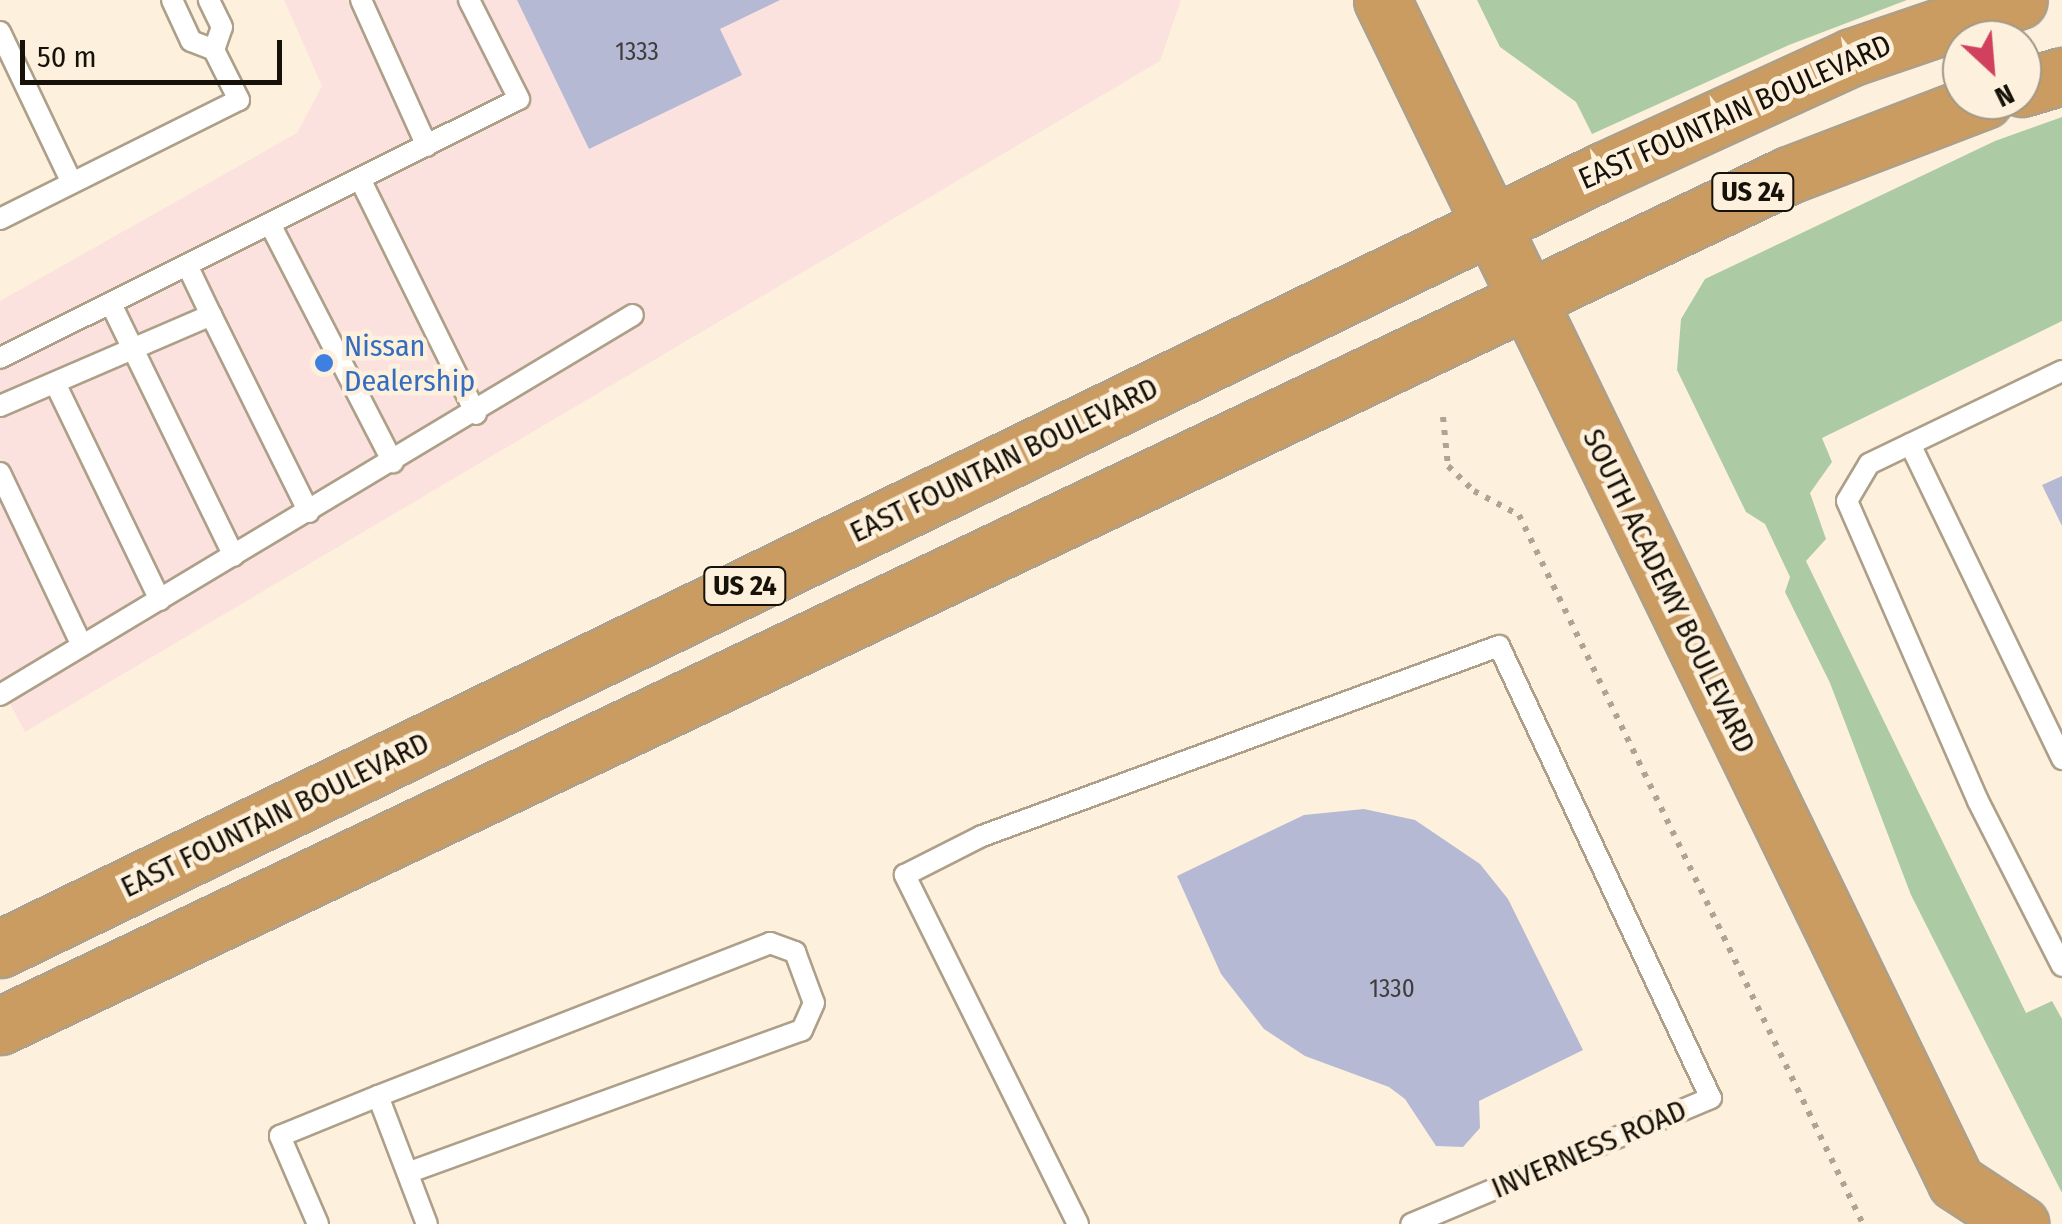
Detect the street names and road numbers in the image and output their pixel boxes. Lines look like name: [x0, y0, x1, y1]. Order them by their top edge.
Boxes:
street label: EAST FOUNTAIN BOULEVARD: [1573, 27, 1897, 197]
road number: US 24: [1710, 169, 1796, 215]
street label: EAST FOUNTAIN BOULEVARD: [844, 370, 1164, 550]
street label: SOUTH ACADEMY BOULEVARD: [1575, 423, 1763, 759]
road number: US 24: [702, 563, 788, 609]
street label: EAST FOUNTAIN BOULEVARD: [115, 725, 435, 905]
street label: INVERNESS ROAD: [1486, 1092, 1692, 1206]

